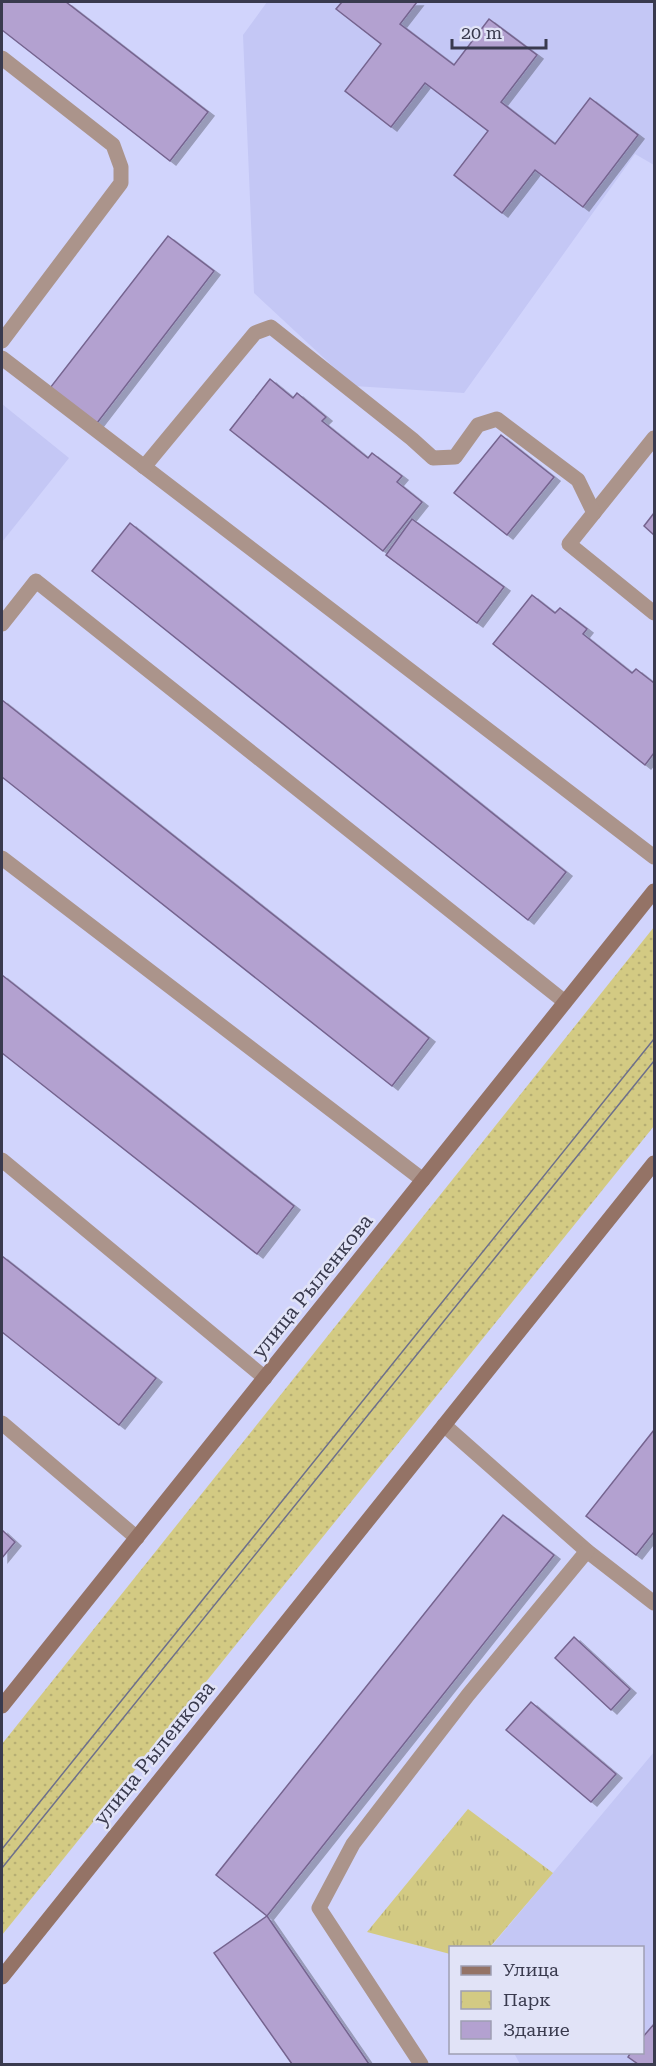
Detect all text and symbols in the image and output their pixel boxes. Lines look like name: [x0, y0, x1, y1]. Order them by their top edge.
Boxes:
scale bar: [452, 12, 546, 50]
text: 20 m: [461, 22, 502, 43]
street label: улица Рыленкова: [246, 1209, 378, 1363]
street label: улица Рыленкова: [88, 1676, 220, 1830]
legend: [449, 1946, 644, 2054]
text: Улица: [503, 1959, 559, 1980]
text: Парк: [503, 1989, 551, 2010]
text: Здание: [503, 2019, 570, 2040]

